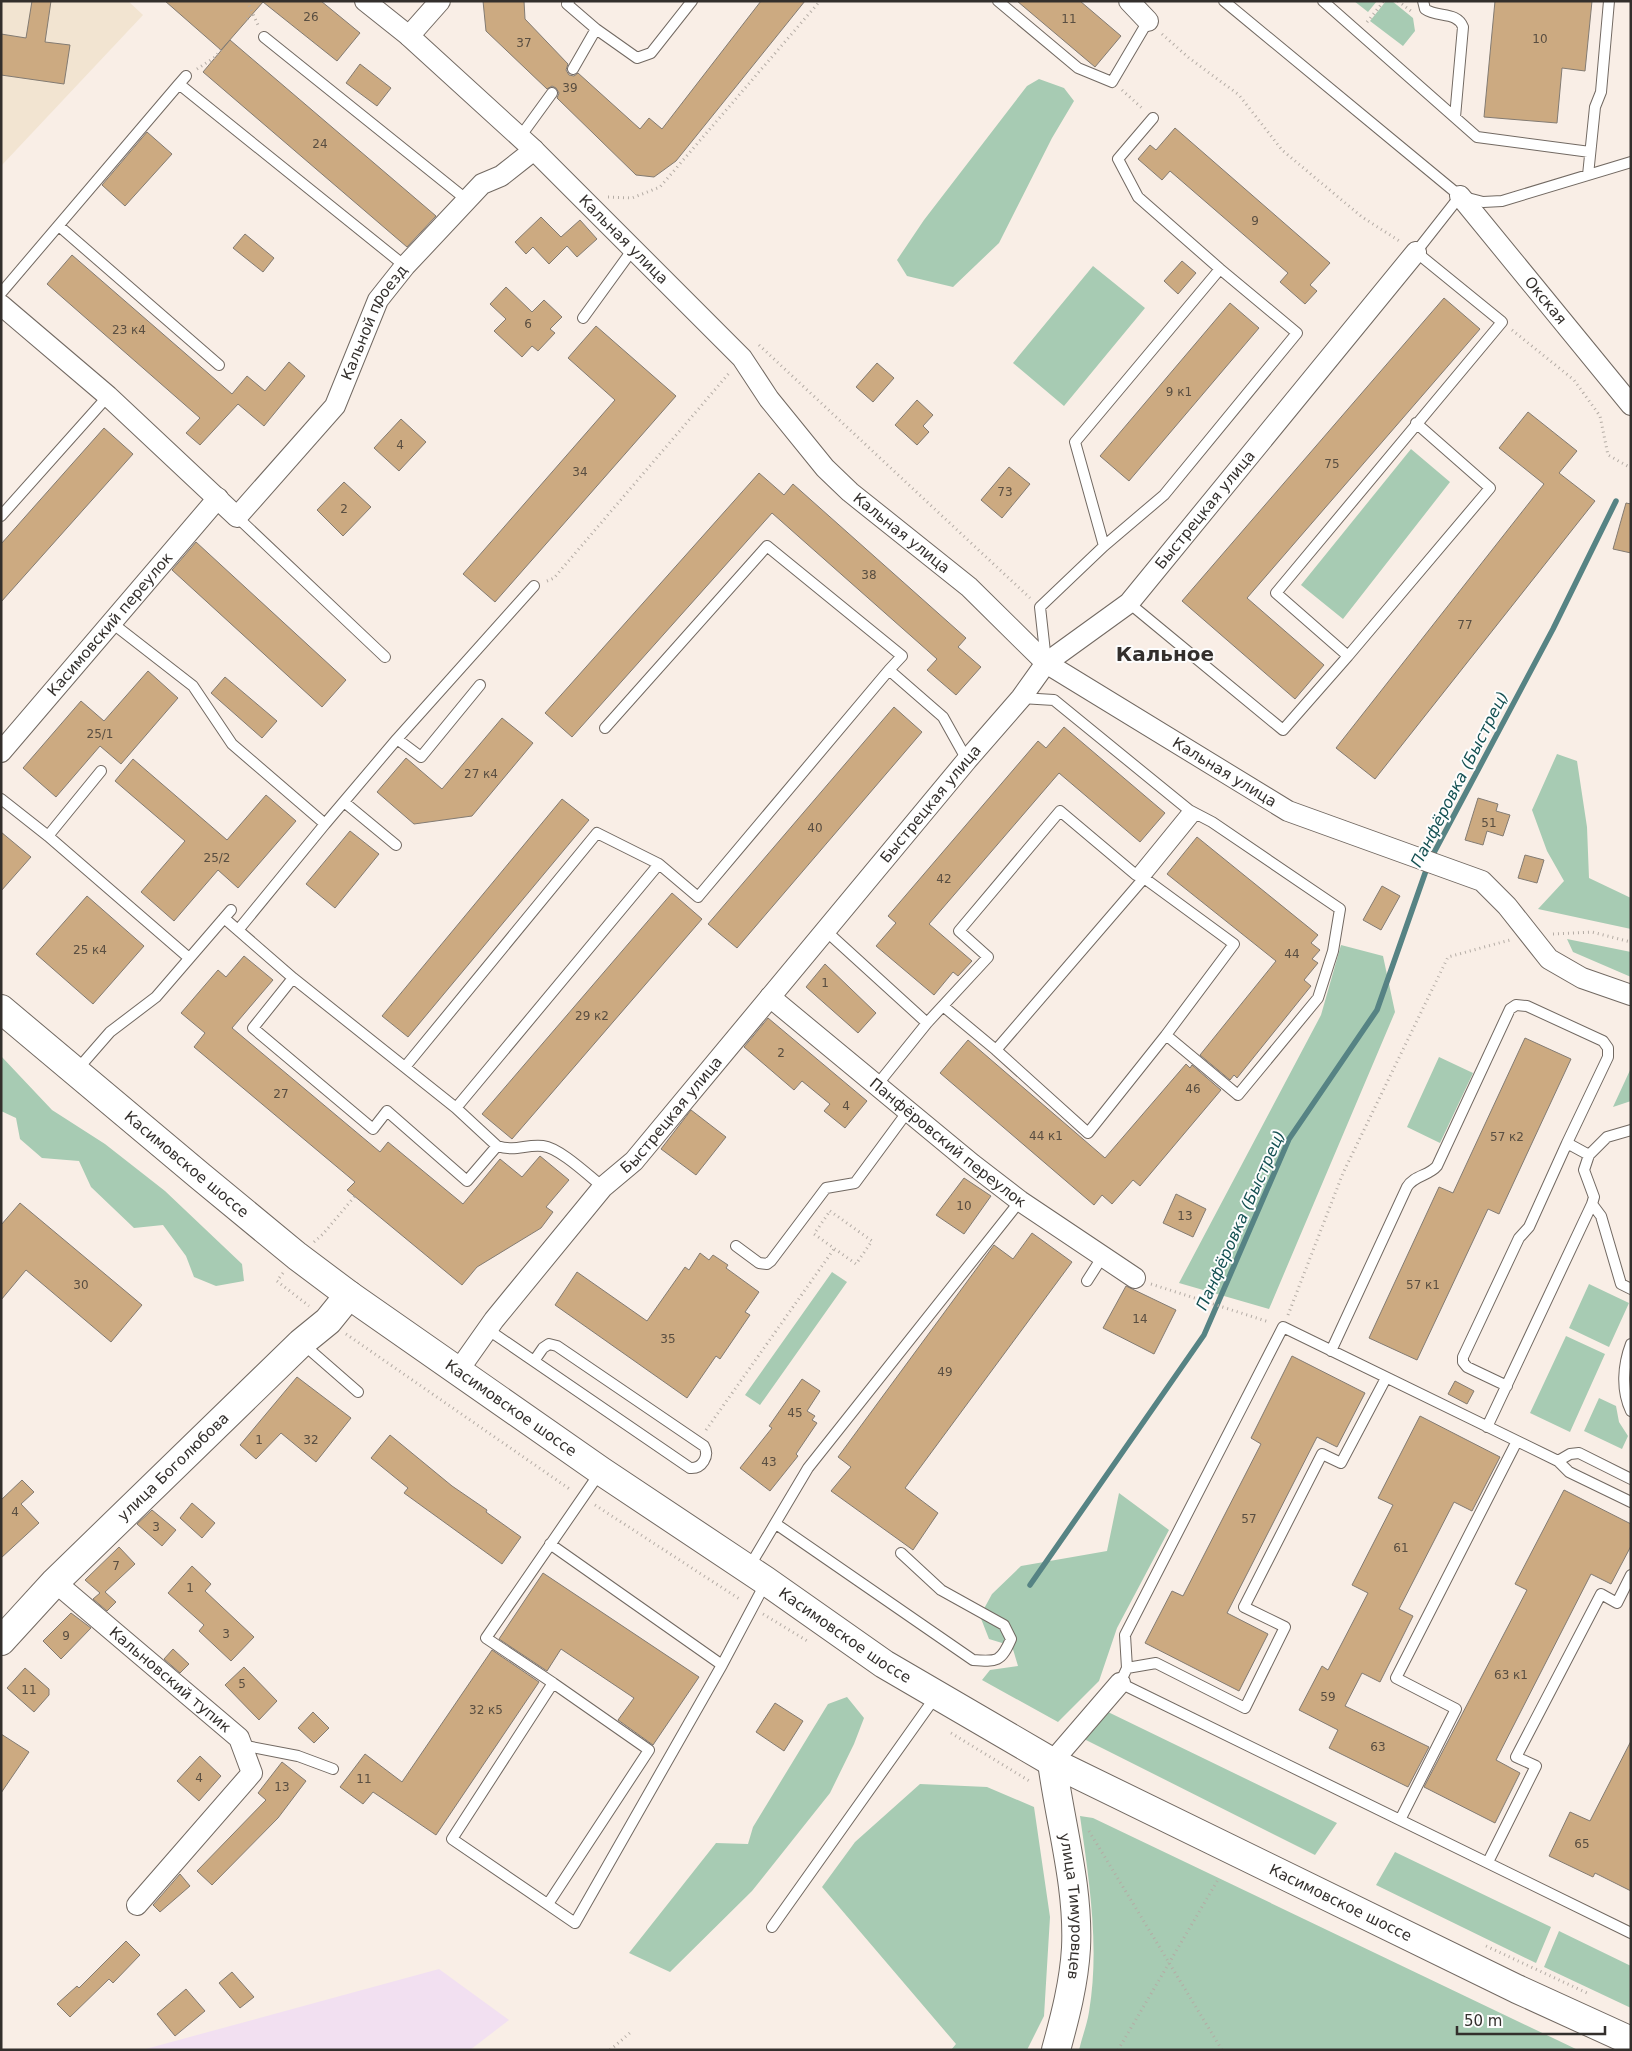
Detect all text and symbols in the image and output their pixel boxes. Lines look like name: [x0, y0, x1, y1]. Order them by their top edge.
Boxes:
house number: 26: [303, 10, 319, 24]
house number: 11: [1061, 12, 1077, 26]
house number: 10: [1532, 32, 1548, 46]
house number: 37: [516, 36, 532, 50]
house number: 39: [562, 81, 578, 95]
house number: 24: [312, 137, 328, 151]
street label: Кальная улица: [575, 191, 672, 288]
house number: 9: [1251, 214, 1259, 228]
street label: Кальной проезд: [337, 261, 411, 383]
street label: Окская: [1521, 273, 1570, 328]
house number: 6: [524, 317, 532, 331]
house number: 23 к4: [112, 323, 146, 337]
house number: 9 к1: [1166, 385, 1192, 399]
house number: 4: [396, 438, 404, 452]
street label: Быстрецкая улица: [1151, 447, 1259, 573]
house number: 75: [1324, 457, 1340, 471]
house number: 34: [572, 465, 588, 479]
house number: 73: [997, 485, 1013, 499]
street label: Кальная улица: [849, 489, 953, 577]
house number: 2: [340, 502, 348, 516]
street label: Касимовский переулок: [44, 549, 177, 700]
house number: 38: [861, 568, 877, 582]
house number: 77: [1457, 618, 1473, 632]
district label: Кальное: [1116, 642, 1214, 666]
water label: Панфёровка (Быстрец): [1407, 688, 1512, 870]
house number: 25/1: [87, 727, 113, 741]
street label: Кальная улица: [1169, 734, 1280, 811]
street label: Быстрецкая улица: [876, 741, 985, 867]
house number: 27 к4: [464, 767, 498, 781]
house number: 51: [1481, 816, 1497, 830]
house number: 40: [807, 821, 823, 835]
house number: 25/2: [204, 851, 230, 865]
house number: 42: [936, 872, 952, 886]
house number: 25 к4: [73, 943, 107, 957]
house number: 44: [1284, 947, 1300, 961]
house number: 1: [821, 976, 829, 990]
house number: 29 к2: [575, 1009, 609, 1023]
house number: 2: [777, 1046, 785, 1060]
street label: Быстрецкая улица: [617, 1053, 726, 1177]
street label: Панфёровский переулок: [866, 1074, 1029, 1211]
house number: 46: [1185, 1082, 1201, 1096]
house number: 27: [273, 1087, 289, 1101]
house number: 4: [842, 1099, 850, 1113]
street label: Касимовское шоссе: [121, 1107, 252, 1221]
water label: Панфёровка (Быстрец): [1192, 1127, 1289, 1313]
house number: 44 к1: [1029, 1129, 1063, 1143]
house number: 57 к2: [1490, 1130, 1524, 1144]
house number: 10: [956, 1199, 972, 1213]
house number: 13: [1177, 1209, 1193, 1223]
house number: 30: [73, 1278, 89, 1292]
house number: 57 к1: [1406, 1278, 1440, 1292]
house number: 14: [1132, 1312, 1148, 1326]
house number: 35: [660, 1332, 676, 1346]
street label: Касимовское шоссе: [442, 1356, 580, 1460]
house number: 49: [937, 1365, 953, 1379]
house number: 45: [787, 1406, 803, 1420]
street label: улица Боголюбова: [114, 1409, 233, 1525]
house number: 1: [255, 1433, 263, 1447]
house number: 32: [303, 1433, 319, 1447]
house number: 43: [761, 1455, 777, 1469]
house number: 4: [11, 1505, 19, 1519]
house number: 57: [1241, 1512, 1257, 1526]
house number: 3: [152, 1520, 160, 1534]
house number: 61: [1393, 1541, 1409, 1555]
house number: 7: [112, 1559, 120, 1573]
house number: 1: [186, 1581, 194, 1595]
street label: Касимовское шоссе: [775, 1584, 914, 1687]
street label: Кальновский тупик: [106, 1623, 235, 1736]
house number: 3: [222, 1627, 230, 1641]
house number: 9: [62, 1629, 70, 1643]
house number: 63 к1: [1494, 1668, 1528, 1682]
house number: 5: [238, 1677, 246, 1691]
house number: 11: [21, 1683, 37, 1697]
house number: 59: [1320, 1690, 1336, 1704]
house number: 32 к5: [469, 1703, 503, 1717]
house number: 63: [1370, 1740, 1386, 1754]
house number: 4: [195, 1771, 203, 1785]
house number: 11: [356, 1772, 372, 1786]
house number: 13: [274, 1780, 290, 1794]
street label: улица Тимуровцев: [1055, 1832, 1085, 1981]
house number: 65: [1574, 1837, 1590, 1851]
street label: Касимовское шоссе: [1266, 1860, 1415, 1945]
scale bar: [1457, 2004, 1604, 2036]
text: 50 m: [1464, 2012, 1502, 2030]

